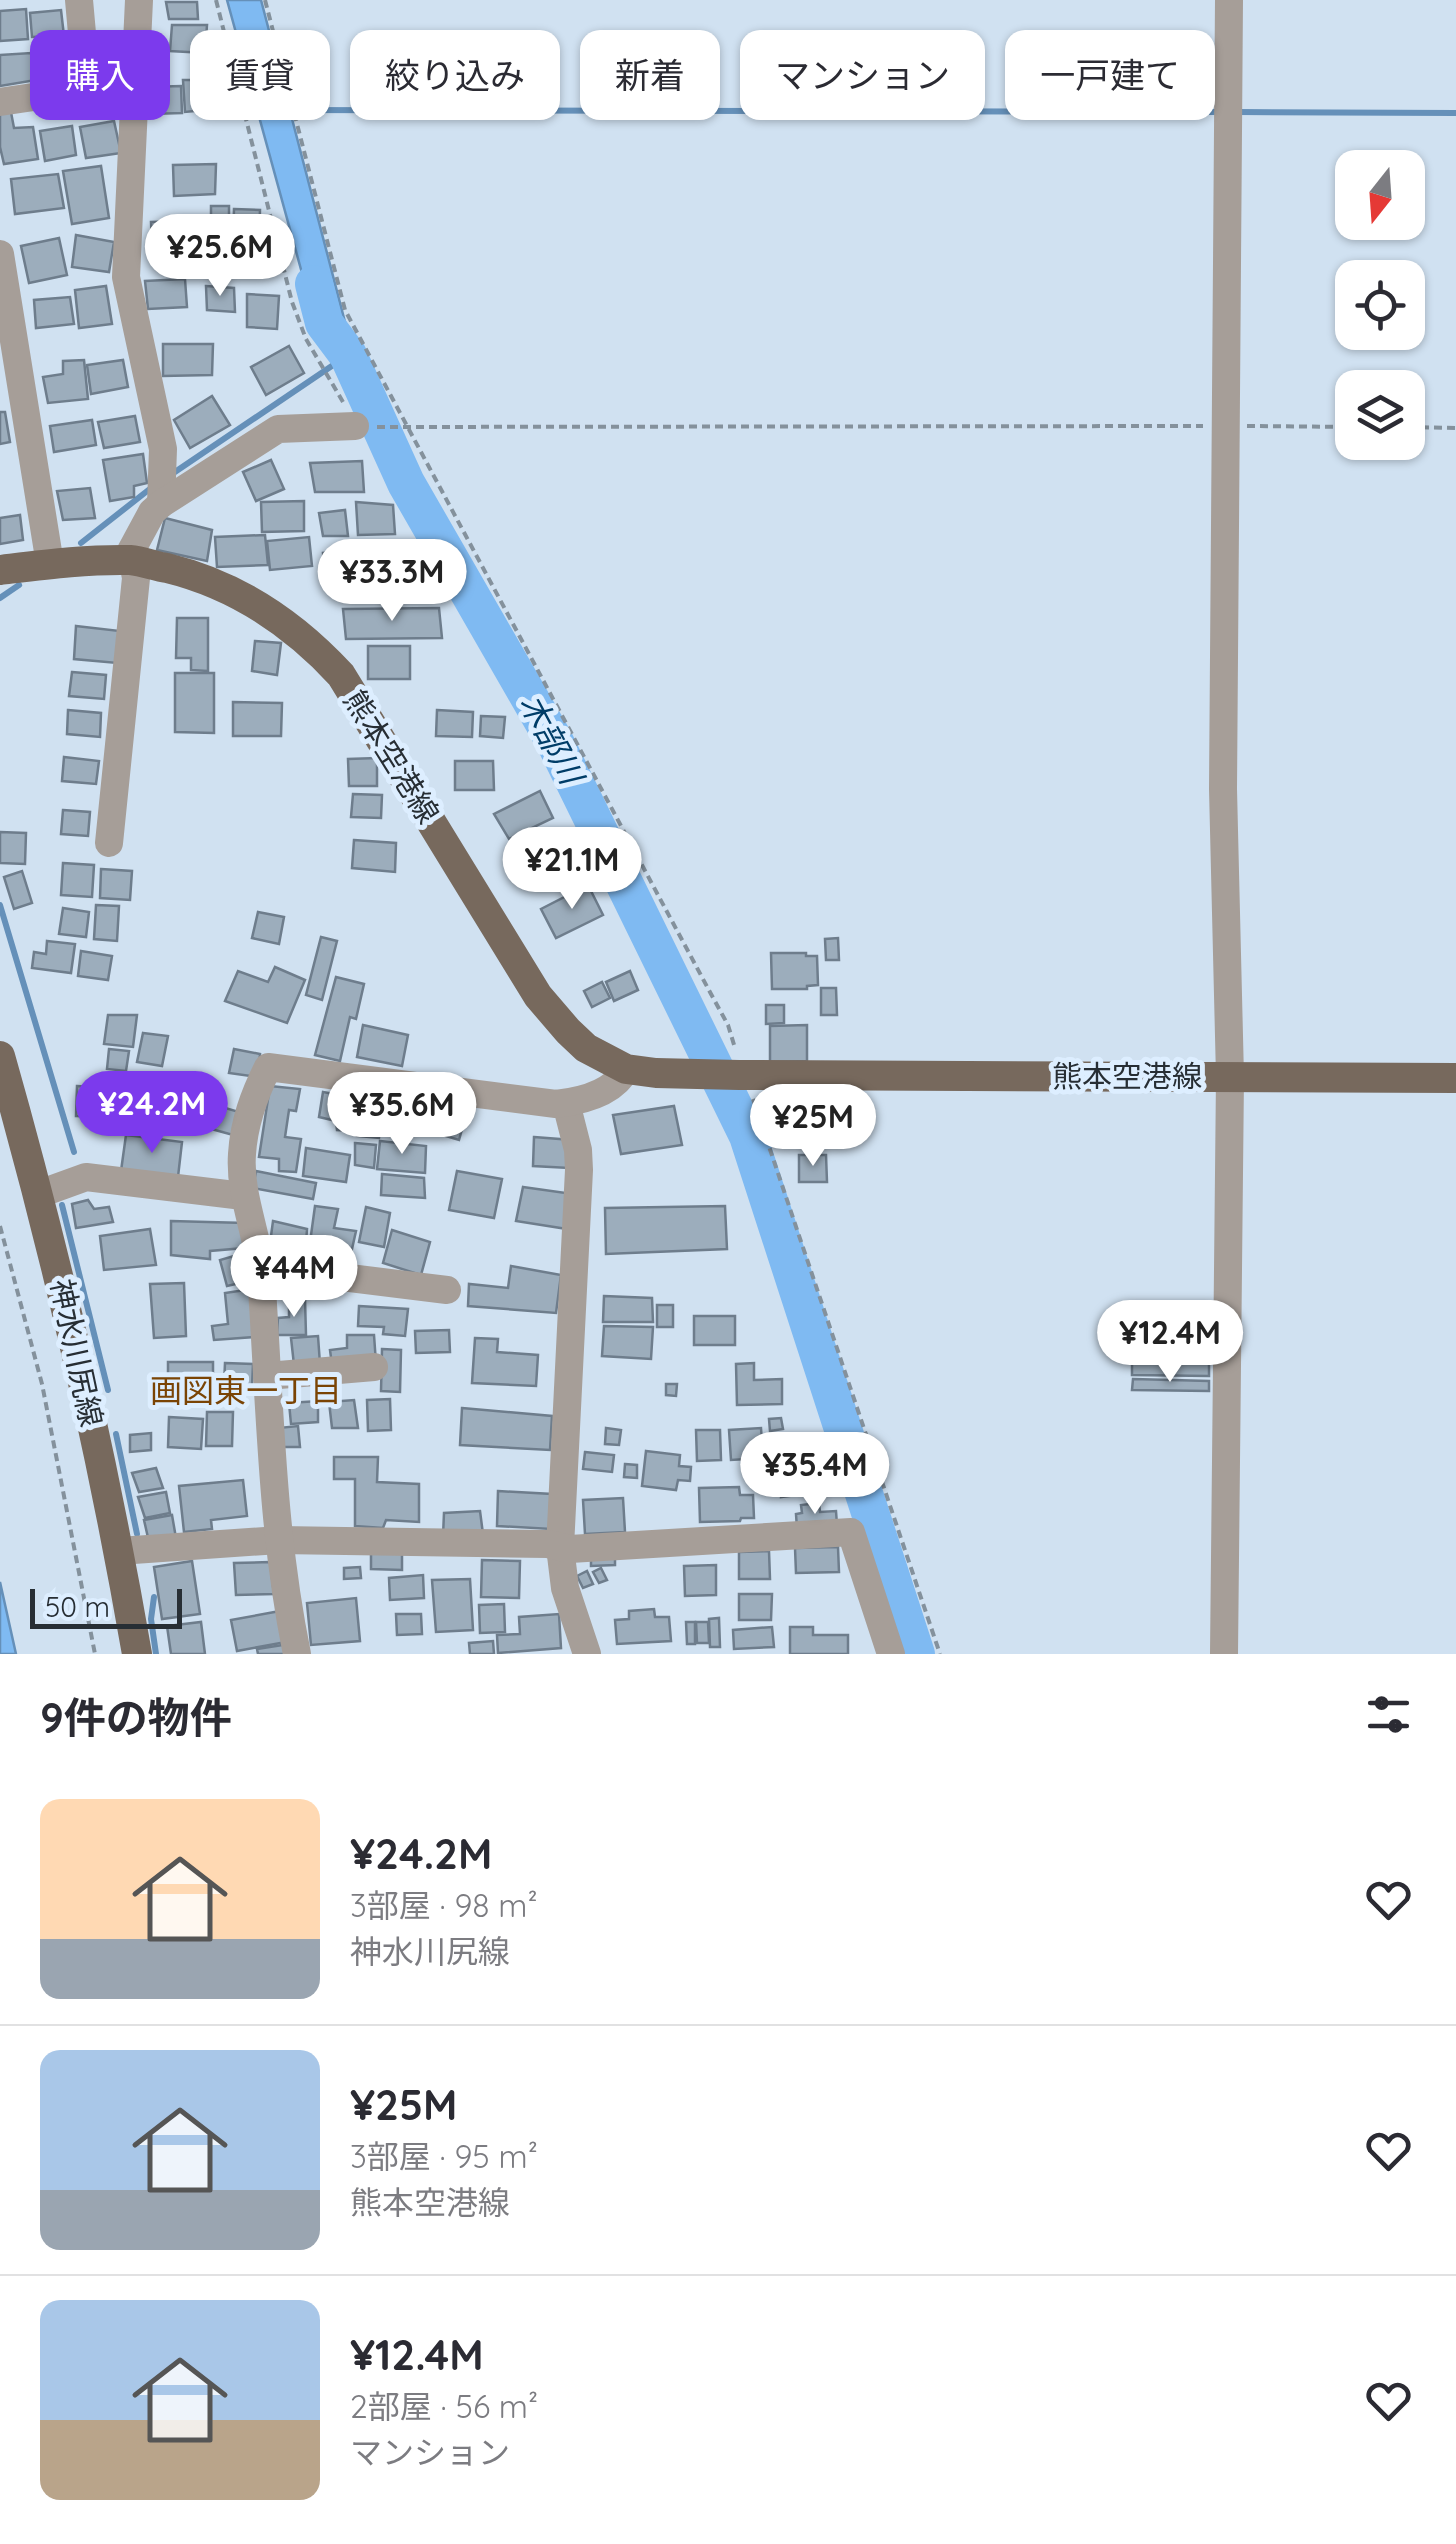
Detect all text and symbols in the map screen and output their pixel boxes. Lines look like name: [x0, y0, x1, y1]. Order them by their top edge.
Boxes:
chip: 購入: [30, 30, 170, 120]
chip: 賃貸: [190, 30, 330, 120]
chip: 絞り込み: [350, 30, 560, 120]
chip: 新着: [580, 30, 720, 120]
chip: マンション: [740, 30, 985, 120]
chip: 一戸建て: [1005, 30, 1215, 120]
north arrow: [1335, 150, 1425, 240]
map controls: [1335, 150, 1425, 460]
pin: ¥25.6M: [139, 214, 301, 299]
text: ¥25.6M: [167, 226, 273, 266]
button: locate: [1335, 260, 1425, 350]
button: layers: [1335, 370, 1425, 460]
pin: ¥33.3M: [311, 539, 473, 624]
text: ¥33.3M: [340, 551, 444, 591]
street label: 熊本空港線: [336, 683, 448, 830]
water label: 木部川: [512, 687, 593, 793]
pin: ¥21.1M: [491, 827, 653, 912]
text: ¥21.1M: [525, 839, 619, 879]
street label: 熊本空港線: [1052, 1057, 1202, 1095]
pin: ¥24.2M: [71, 1071, 233, 1156]
pin: ¥35.6M: [321, 1072, 483, 1157]
text: ¥24.2M: [98, 1083, 206, 1123]
text: ¥35.6M: [349, 1084, 455, 1124]
pin: ¥25M: [754, 1084, 872, 1169]
text: ¥25M: [772, 1096, 854, 1136]
pin: ¥44M: [235, 1235, 353, 1320]
text: ¥44M: [253, 1247, 335, 1287]
street label: 神水川尻線: [43, 1275, 111, 1430]
pin: ¥12.4M: [1089, 1300, 1251, 1385]
text: ¥12.4M: [1119, 1312, 1221, 1352]
district label: 画図東一丁目: [150, 1370, 342, 1410]
pin: ¥35.4M: [734, 1432, 896, 1517]
text: ¥35.4M: [762, 1444, 868, 1484]
scale bar: [30, 1584, 182, 1628]
text: 50 m: [45, 1589, 110, 1624]
icon: filters: [1361, 1687, 1416, 1742]
text: 9件の物件: [40, 1691, 232, 1744]
text: ¥24.2M: [350, 1827, 492, 1880]
icon: home: [120, 1839, 240, 1959]
icon: heart: [1361, 1872, 1416, 1927]
text: 3部屋 · 98 m²: [350, 1885, 538, 1925]
text: 神水川尻線: [350, 1931, 510, 1971]
text: ¥25M: [350, 2078, 458, 2131]
icon: home: [120, 2090, 240, 2210]
icon: heart: [1361, 2123, 1416, 2178]
text: 3部屋 · 95 m²: [350, 2136, 538, 2176]
text: 熊本空港線: [350, 2182, 510, 2222]
text: ¥12.4M: [350, 2328, 484, 2381]
icon: home: [120, 2340, 240, 2460]
icon: heart: [1361, 2373, 1416, 2428]
text: 2部屋 · 56 m²: [350, 2386, 538, 2426]
text: マンション: [350, 2432, 510, 2472]

